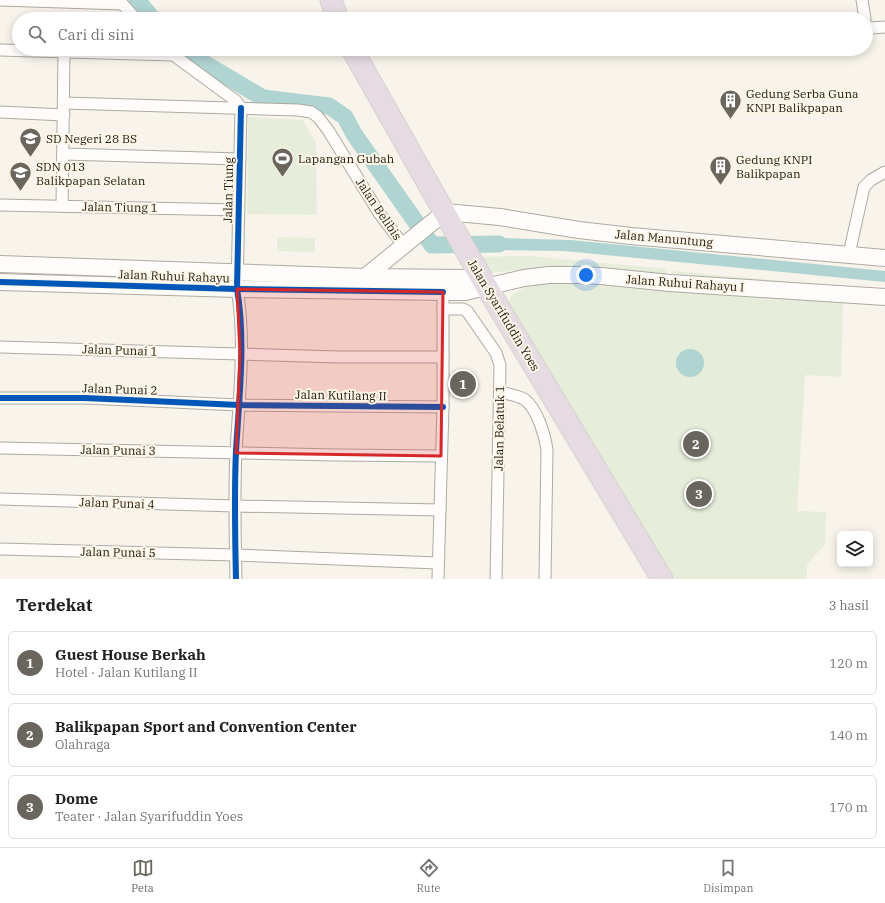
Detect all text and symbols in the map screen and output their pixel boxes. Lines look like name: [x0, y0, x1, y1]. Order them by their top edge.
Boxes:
search box: [12, 12, 873, 56]
icon: search: [26, 23, 48, 45]
text: Cari di sini: [58, 25, 134, 44]
place label: Gedung Serba Guna KNPI Balikpapan: [746, 86, 859, 115]
building icon: Gedung Serba Guna KNPI Balikpapan: [718, 87, 744, 120]
school or university icon: SD Negeri 28 BS: [18, 125, 44, 158]
place label: SD Negeri 28 BS: [46, 131, 137, 146]
sports icon: Lapangan Gubah: [269, 145, 295, 178]
place label: Lapangan Gubah: [298, 151, 395, 166]
place label: Gedung KNPI Balikpapan: [736, 152, 812, 181]
building icon: Gedung KNPI Balikpapan: [707, 153, 733, 186]
street label: Jalan Tiung: [220, 156, 236, 223]
place label: SDN 013 Balikpapan Selatan: [36, 159, 146, 188]
school or university icon: SDN 013 Balikpapan Selatan: [7, 160, 33, 193]
street label: Jalan Belibis: [353, 175, 405, 243]
street label: Jalan Tiung 1: [82, 199, 158, 215]
street label: Jalan Manuntung: [614, 226, 714, 250]
street label: Jalan Syarifuddin Yoes: [465, 256, 543, 374]
your location: [576, 265, 596, 285]
street label: Jalan Ruhui Rahayu: [118, 267, 231, 285]
street label: Jalan Ruhui Rahayu I: [625, 271, 745, 295]
street label: Jalan Punai 1: [82, 341, 158, 359]
pin: 1: [450, 369, 476, 399]
street label: Jalan Punai 2: [82, 380, 158, 398]
street label: Jalan Belatuk 1: [491, 385, 507, 471]
street label: Jalan Kutilang II: [295, 387, 387, 403]
pin: 2: [683, 429, 709, 459]
street label: Jalan Punai 3: [80, 442, 156, 458]
pin: 3: [686, 479, 712, 509]
street label: Jalan Punai 4: [79, 494, 155, 512]
map controls: [837, 531, 873, 567]
button: layers: [837, 531, 873, 567]
street label: Jalan Punai 5: [80, 544, 156, 560]
text: Terdekat: [16, 594, 92, 616]
text: 3 hasil: [829, 597, 869, 614]
text: Guest House Berkah: [55, 645, 206, 664]
text: 1: [26, 655, 34, 672]
text: 120 m: [829, 655, 868, 672]
text: Hotel · Jalan Kutilang II: [55, 664, 198, 681]
text: Balikpapan Sport and Convention Center: [55, 717, 357, 736]
text: 2: [26, 727, 34, 744]
text: 140 m: [829, 727, 868, 744]
text: Olahraga: [55, 736, 110, 753]
text: Dome: [55, 789, 98, 808]
text: 3: [26, 799, 34, 816]
text: 170 m: [829, 799, 868, 816]
text: Teater · Jalan Syarifuddin Yoes: [55, 808, 243, 825]
tab: Peta: [131, 857, 154, 895]
tab: Rute: [417, 857, 440, 895]
tab: Disimpan: [703, 857, 754, 895]

